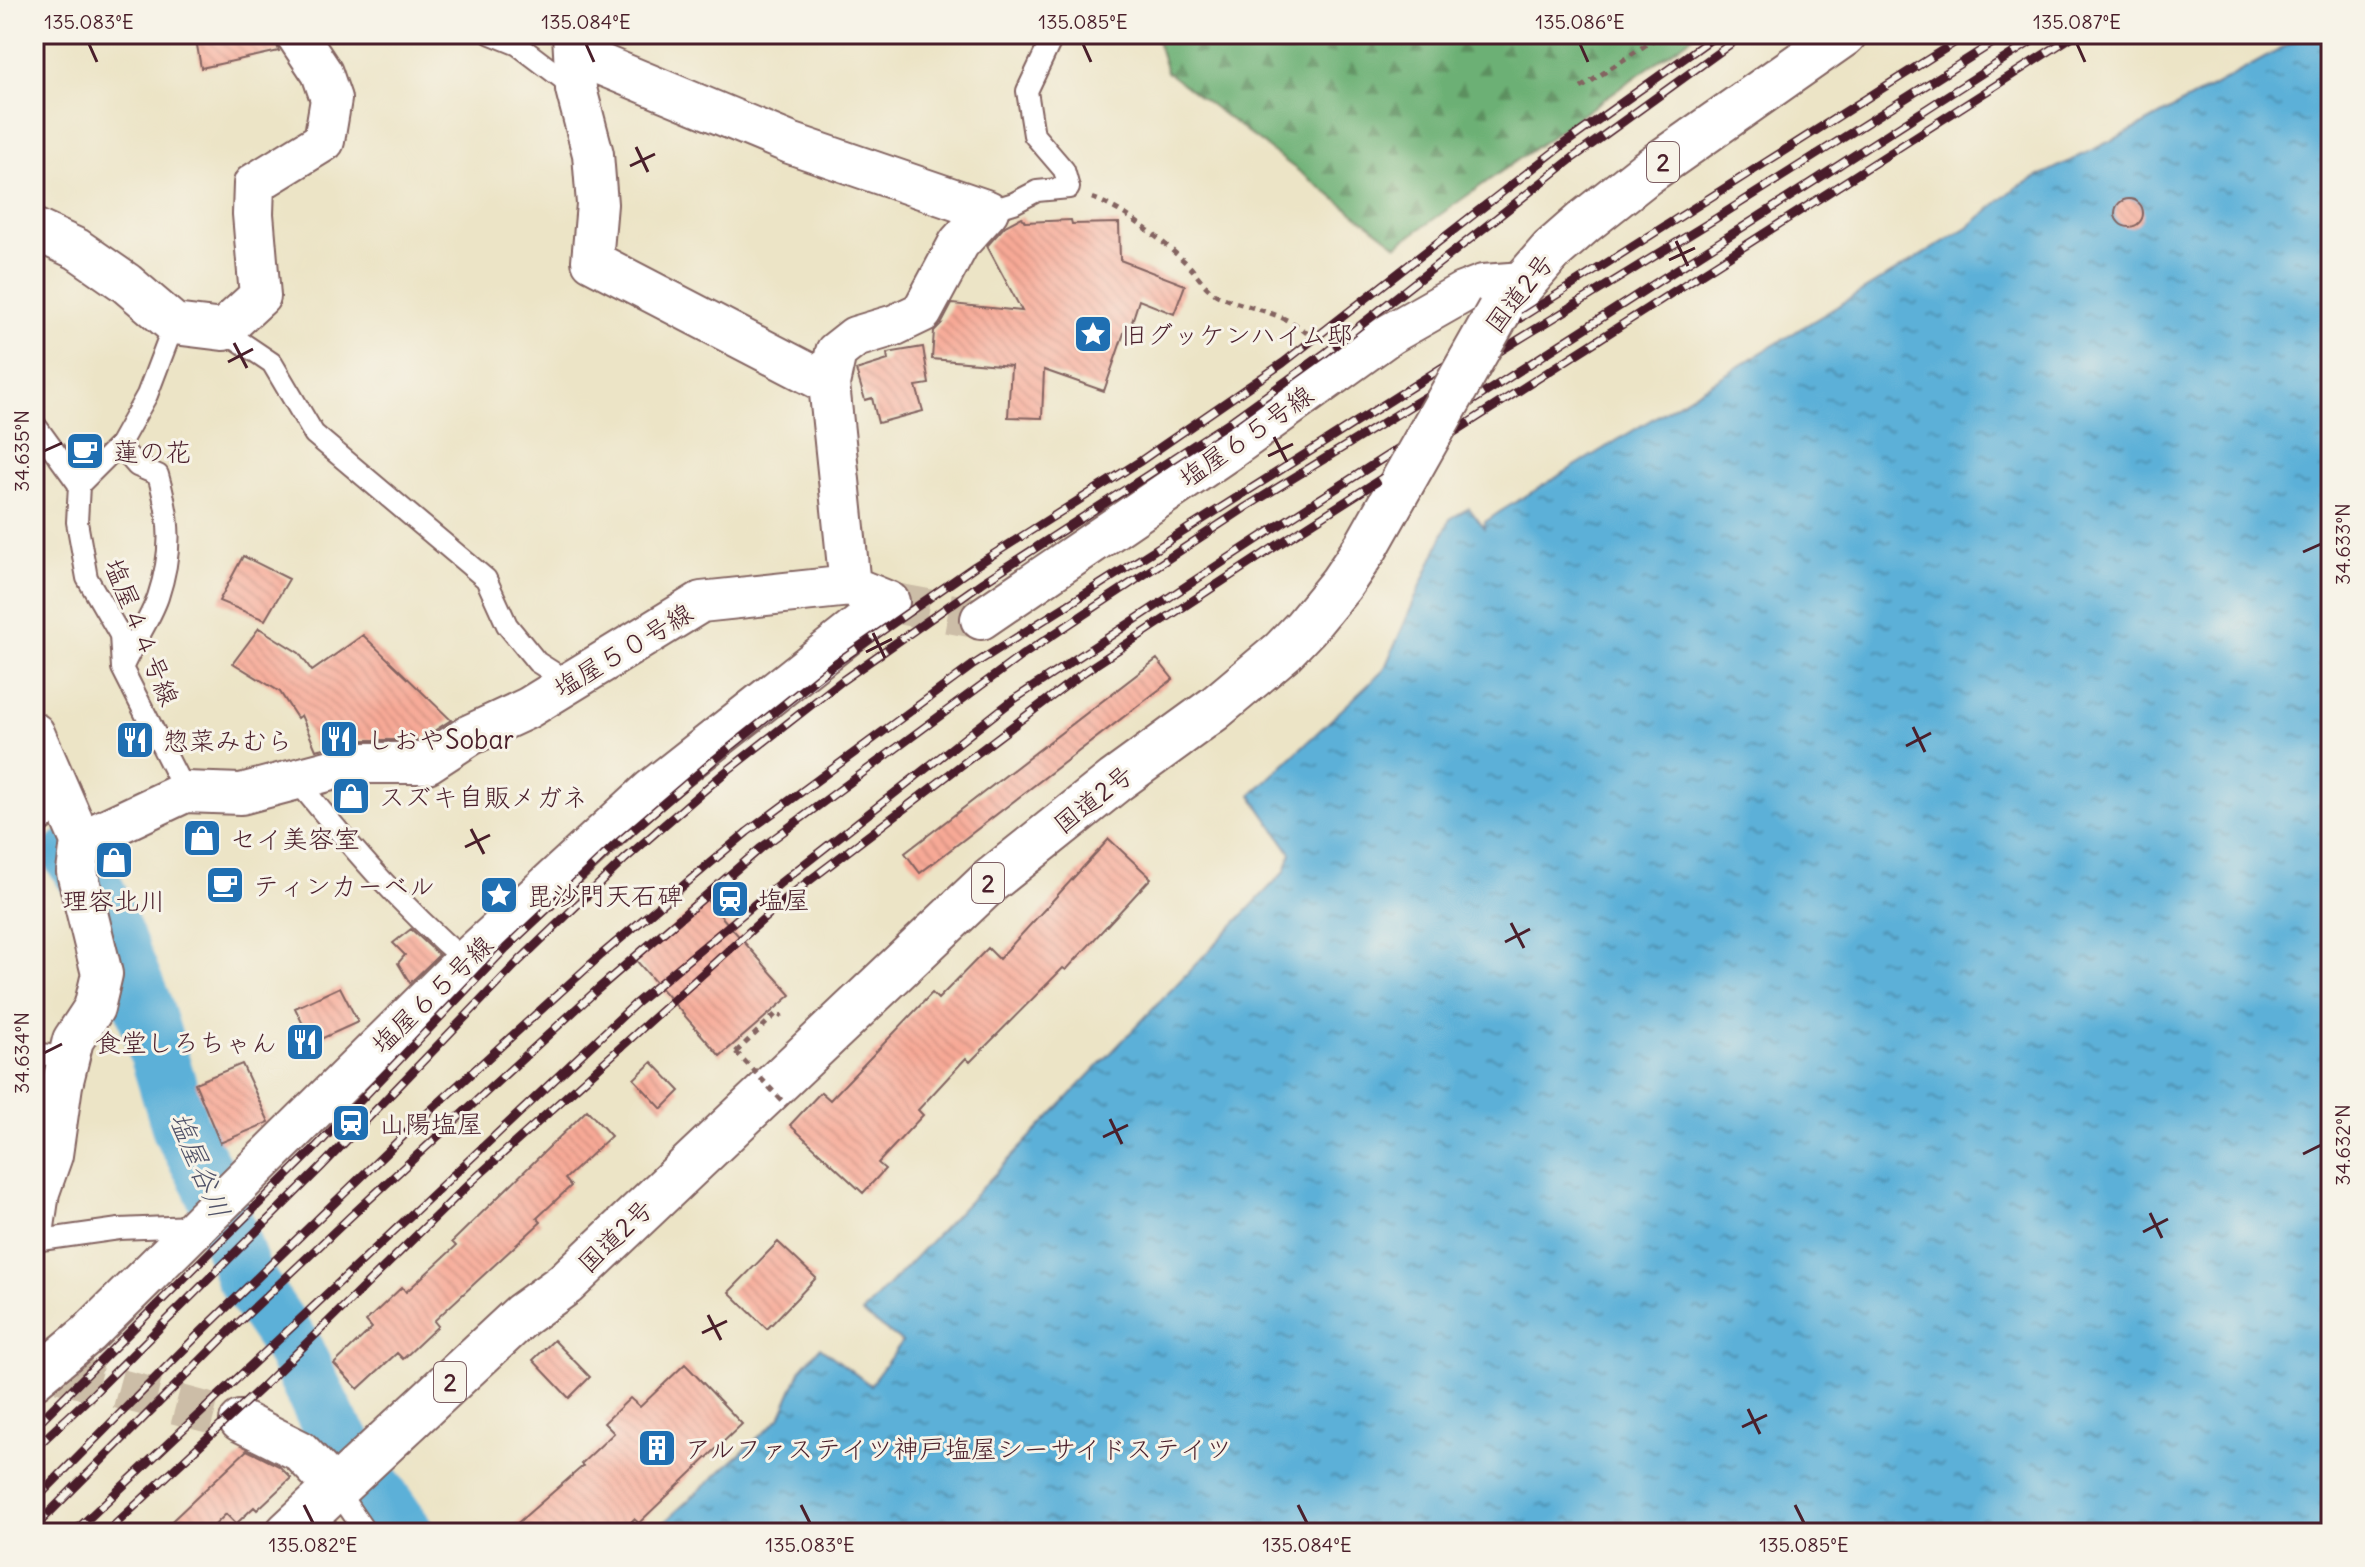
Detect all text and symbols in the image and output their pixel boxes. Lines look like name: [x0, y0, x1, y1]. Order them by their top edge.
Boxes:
text: 135.083°E: [44, 9, 134, 34]
text: 135.084°E: [541, 9, 631, 34]
text: 135.085°E: [1038, 9, 1128, 34]
text: 135.086°E: [1535, 9, 1625, 34]
text: 135.087°E: [2033, 9, 2121, 34]
road number: 2: [1647, 142, 1679, 182]
street label: 国道2号: [1478, 246, 1560, 340]
place icon: 旧グッケンハイム邸: [1072, 313, 1114, 355]
place label: 旧グッケンハイム邸: [1121, 318, 1353, 351]
street label: 塩屋６５号線: [1173, 378, 1319, 494]
text: 34.635°N: [9, 410, 34, 492]
cafe icon: 蓮の花: [64, 430, 106, 472]
place label: 蓮の花: [113, 435, 191, 468]
text: 34.633°N: [2330, 503, 2355, 585]
street label: 塩屋４４号線: [97, 553, 187, 711]
street label: 塩屋５０号線: [548, 596, 698, 704]
restaurant icon: しおやSobar: [318, 718, 360, 760]
restaurant icon: 惣菜みむら: [114, 719, 156, 761]
place label: しおやSobar: [367, 723, 514, 756]
place label: 惣菜みむら: [163, 724, 293, 757]
street label: 国道2号: [1046, 758, 1140, 840]
shop icon: スズキ自販メガネ: [330, 775, 372, 817]
place label: スズキ自販メガネ: [379, 780, 588, 813]
shop icon: セイ美容室: [181, 817, 223, 859]
place label: セイ美容室: [230, 822, 360, 855]
shop icon: 理容北川: [93, 839, 135, 881]
road number: 2: [972, 863, 1004, 903]
cafe icon: ティンカーベル: [204, 864, 246, 906]
place label: ティンカーベル: [253, 869, 435, 902]
place icon: 毘沙門天石碑: [478, 874, 520, 916]
station icon: 塩屋: [709, 878, 751, 920]
place label: 毘沙門天石碑: [527, 879, 683, 912]
place label: 塩屋: [758, 883, 810, 916]
place label: 理容北川: [62, 884, 166, 917]
street label: 塩屋６５号線: [364, 928, 500, 1060]
text: 34.634°N: [9, 1012, 34, 1094]
restaurant icon: 食堂しろちゃん: [284, 1021, 326, 1063]
place label: 食堂しろちゃん: [95, 1026, 277, 1059]
station icon: 山陽塩屋: [330, 1102, 372, 1144]
text: 34.632°N: [2330, 1104, 2355, 1186]
water label: 塩屋谷川: [162, 1106, 238, 1224]
place label: 山陽塩屋: [379, 1107, 483, 1140]
street label: 国道2号: [570, 1192, 660, 1280]
road number: 2: [434, 1362, 466, 1402]
building icon: アルファステイツ神戸塩屋シーサイドステイツ: [636, 1427, 678, 1469]
place label: アルファステイツ神戸塩屋シーサイドステイツ: [685, 1432, 1232, 1465]
text: 135.082°E: [268, 1532, 358, 1557]
text: 135.083°E: [765, 1532, 855, 1557]
text: 135.084°E: [1262, 1532, 1352, 1557]
text: 135.085°E: [1759, 1532, 1849, 1557]

